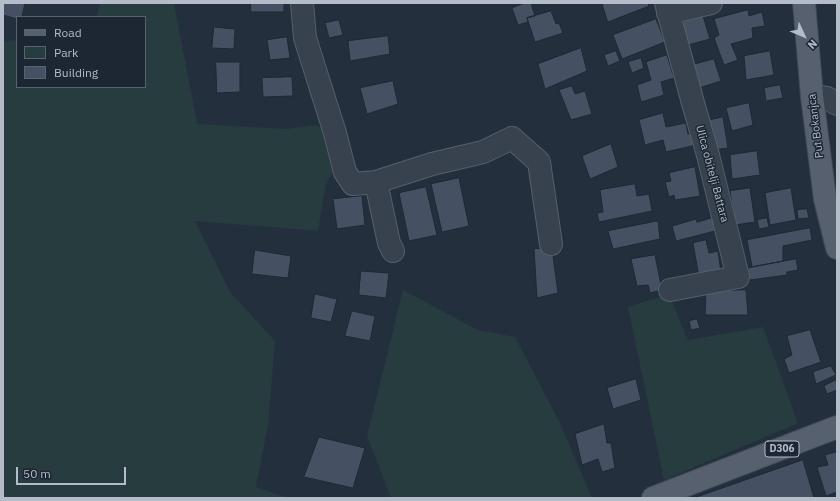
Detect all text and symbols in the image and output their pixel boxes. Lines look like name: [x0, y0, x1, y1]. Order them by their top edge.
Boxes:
legend: [16, 16, 146, 88]
north arrow: [784, 16, 824, 56]
text: Road: [54, 25, 82, 40]
text: N: [805, 37, 820, 52]
text: Park: [54, 45, 78, 60]
text: Building: [54, 65, 98, 80]
street label: Put Bokanjca: [806, 93, 826, 159]
street label: Ulica obitelji Battara: [693, 124, 731, 224]
road number: D306: [765, 441, 799, 457]
scale bar: [18, 459, 128, 485]
text: 50 m: [23, 466, 51, 481]

